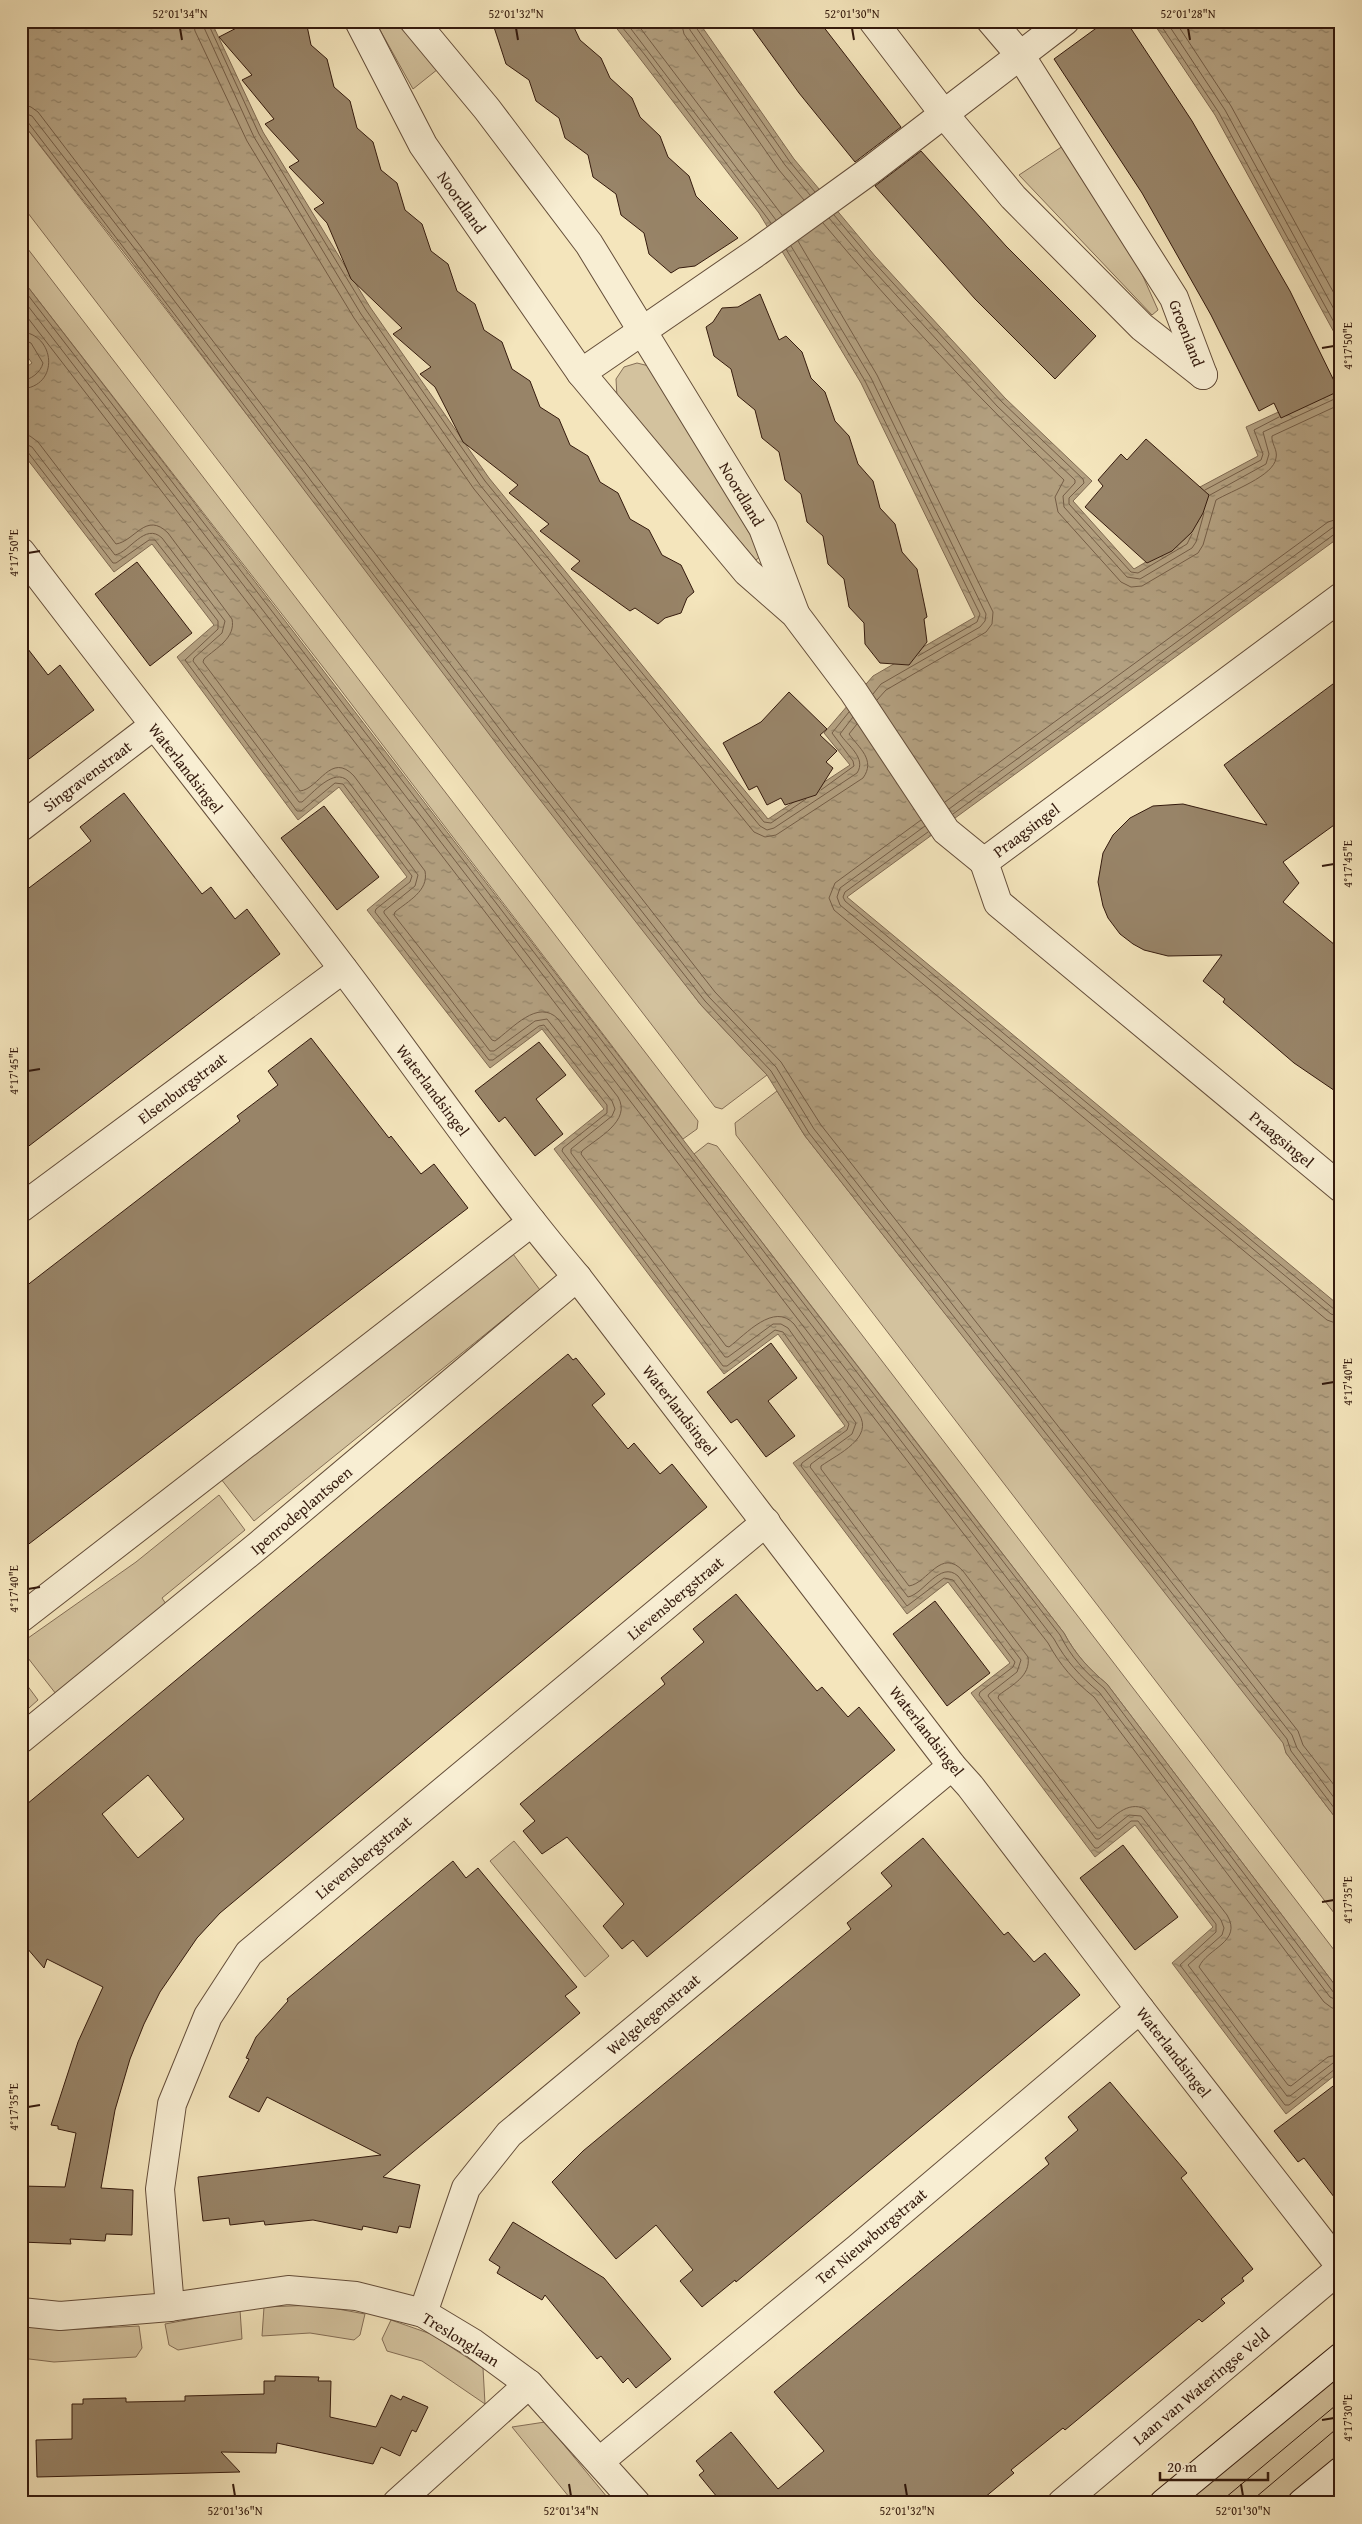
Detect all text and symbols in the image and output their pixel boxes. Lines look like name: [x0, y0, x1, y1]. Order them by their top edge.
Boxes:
text: 52°01'34"N: [152, 5, 208, 22]
text: 52°01'32"N: [488, 5, 544, 22]
text: 52°01'30"N: [824, 5, 880, 22]
text: 52°01'28"N: [1160, 5, 1216, 22]
street label: Noordland: [432, 166, 493, 238]
street label: Groenland: [1163, 296, 1211, 370]
text: 4°17'50"E: [1339, 322, 1356, 370]
street label: Noordland: [713, 457, 771, 531]
text: 4°17'50"E: [5, 529, 22, 577]
street label: Waterlandsingel: [143, 717, 230, 819]
street label: Singravenstraat: [37, 734, 137, 818]
street label: Praagsingel: [988, 797, 1065, 863]
text: 4°17'45"E: [1339, 840, 1356, 888]
street label: Waterlandsingel: [390, 1039, 476, 1141]
street label: Elsenburgstraat: [132, 1046, 232, 1130]
text: 4°17'45"E: [5, 1047, 22, 1095]
street label: Praagsingel: [1244, 1105, 1320, 1174]
text: 4°17'40"E: [1339, 1358, 1356, 1406]
street label: Waterlandsingel: [637, 1359, 724, 1461]
street label: Ipenrodeplantsoen: [245, 1460, 357, 1560]
street label: Lievensbergstraat: [621, 1550, 729, 1646]
text: 4°17'40"E: [5, 1565, 22, 1613]
street label: Waterlandsingel: [884, 1680, 971, 1782]
street label: Lievensbergstraat: [309, 1809, 417, 1905]
text: 4°17'35"E: [1339, 1876, 1356, 1924]
street label: Welgelegenstraat: [601, 1967, 705, 2061]
street label: Waterlandsingel: [1131, 2001, 1218, 2103]
text: 4°17'35"E: [5, 2083, 22, 2131]
street label: Ter Nieuwburgstraat: [810, 2182, 932, 2290]
street label: Treslonglaan: [418, 2306, 504, 2372]
street label: Laan van Wateringse Veld: [1127, 2321, 1275, 2451]
text: 4°17'30"E: [1339, 2394, 1356, 2442]
scale bar: [1160, 2449, 1267, 2481]
text: 20 m: [1167, 2456, 1198, 2477]
text: 52°01'36"N: [207, 2502, 263, 2519]
text: 52°01'34"N: [543, 2502, 599, 2519]
text: 52°01'32"N: [879, 2502, 935, 2519]
text: 52°01'30"N: [1215, 2502, 1271, 2519]

